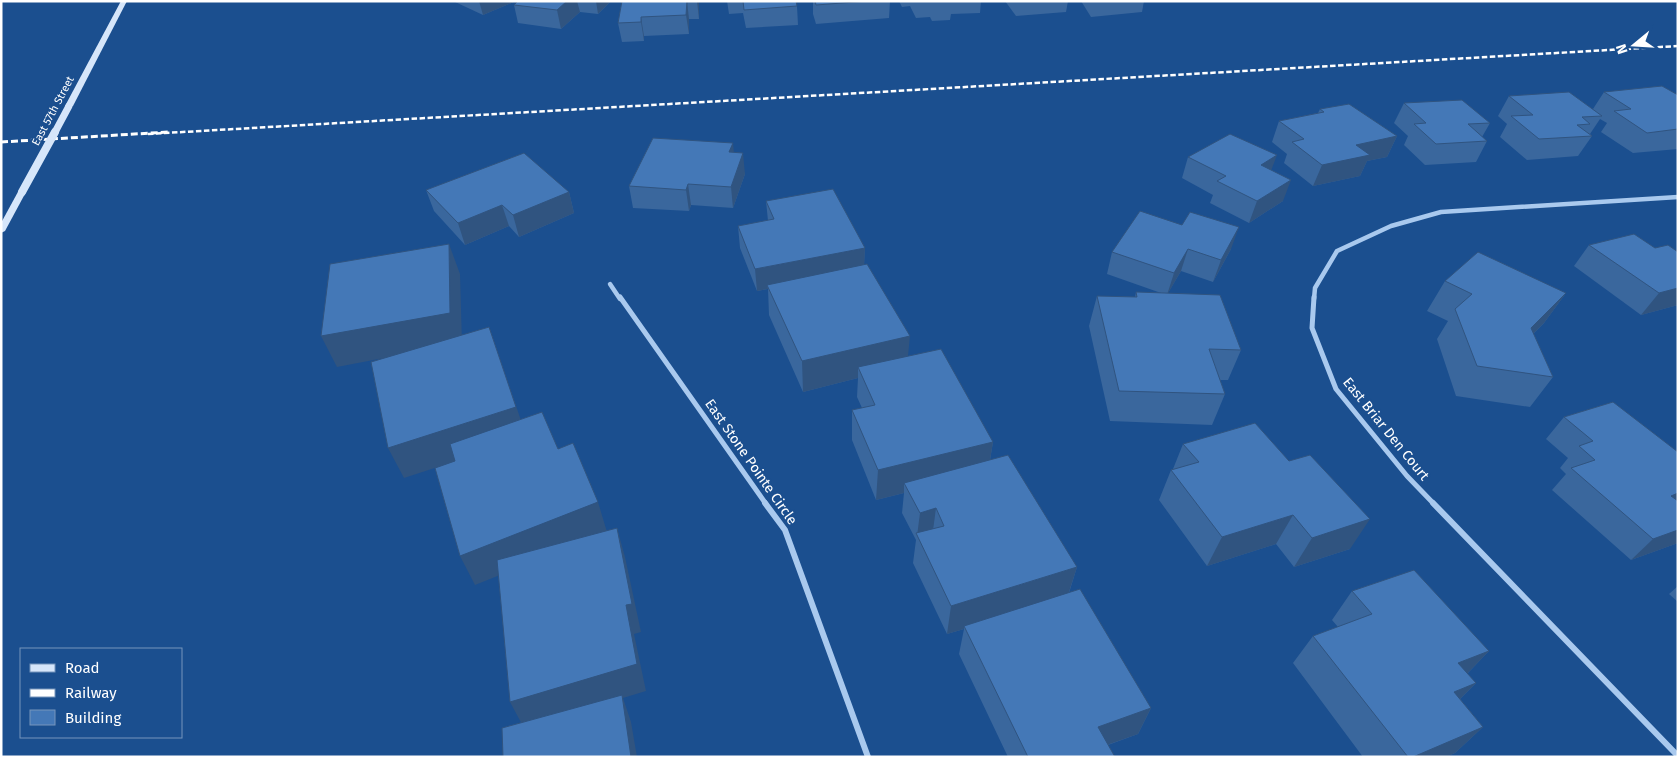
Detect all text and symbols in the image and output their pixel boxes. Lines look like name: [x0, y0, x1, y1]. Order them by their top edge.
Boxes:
north arrow: [1609, 20, 1659, 70]
text: N: [1613, 42, 1632, 56]
street label: East 57th Street: [29, 74, 77, 148]
street label: East Briar Den Court: [1339, 374, 1433, 485]
street label: East Stone Pointe Circle: [701, 396, 801, 528]
legend: [20, 648, 182, 738]
text: Road: [65, 659, 100, 677]
text: Railway: [65, 684, 117, 702]
text: Building: [65, 709, 121, 727]

